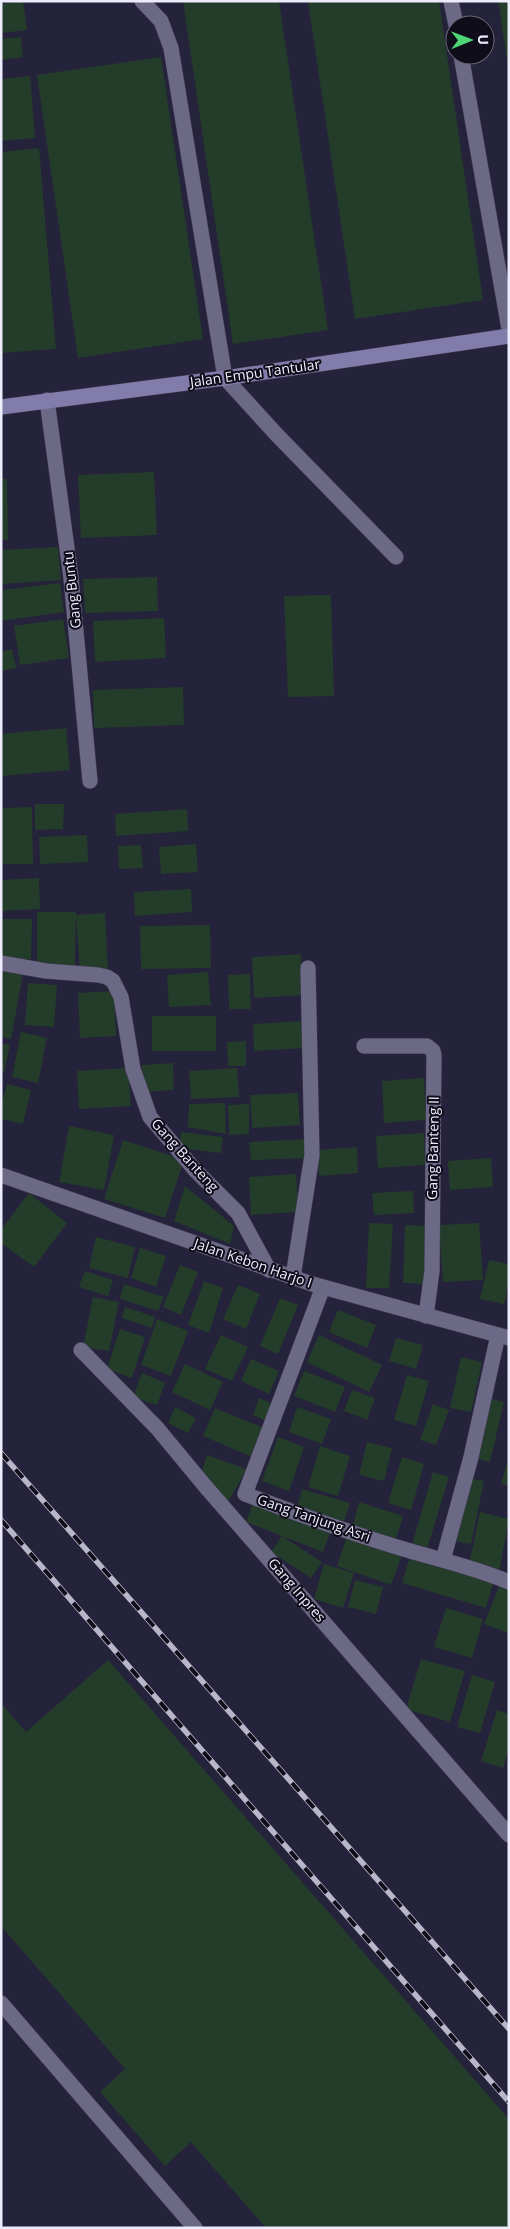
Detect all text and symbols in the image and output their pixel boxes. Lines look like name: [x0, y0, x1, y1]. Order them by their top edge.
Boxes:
north arrow: [445, 15, 495, 65]
text: U: [474, 34, 493, 45]
street label: Jalan Empu Tantular: [187, 354, 322, 391]
street label: Gang Buntu: [58, 550, 85, 630]
street label: Gang Banteng II: [422, 1096, 443, 1200]
street label: Gang Banteng: [147, 1114, 224, 1196]
street label: Jalan Kebon Harjo I: [190, 1233, 315, 1292]
street label: Gang Tanjung Asri: [255, 1489, 373, 1546]
street label: Gang Inpres: [264, 1554, 331, 1626]

